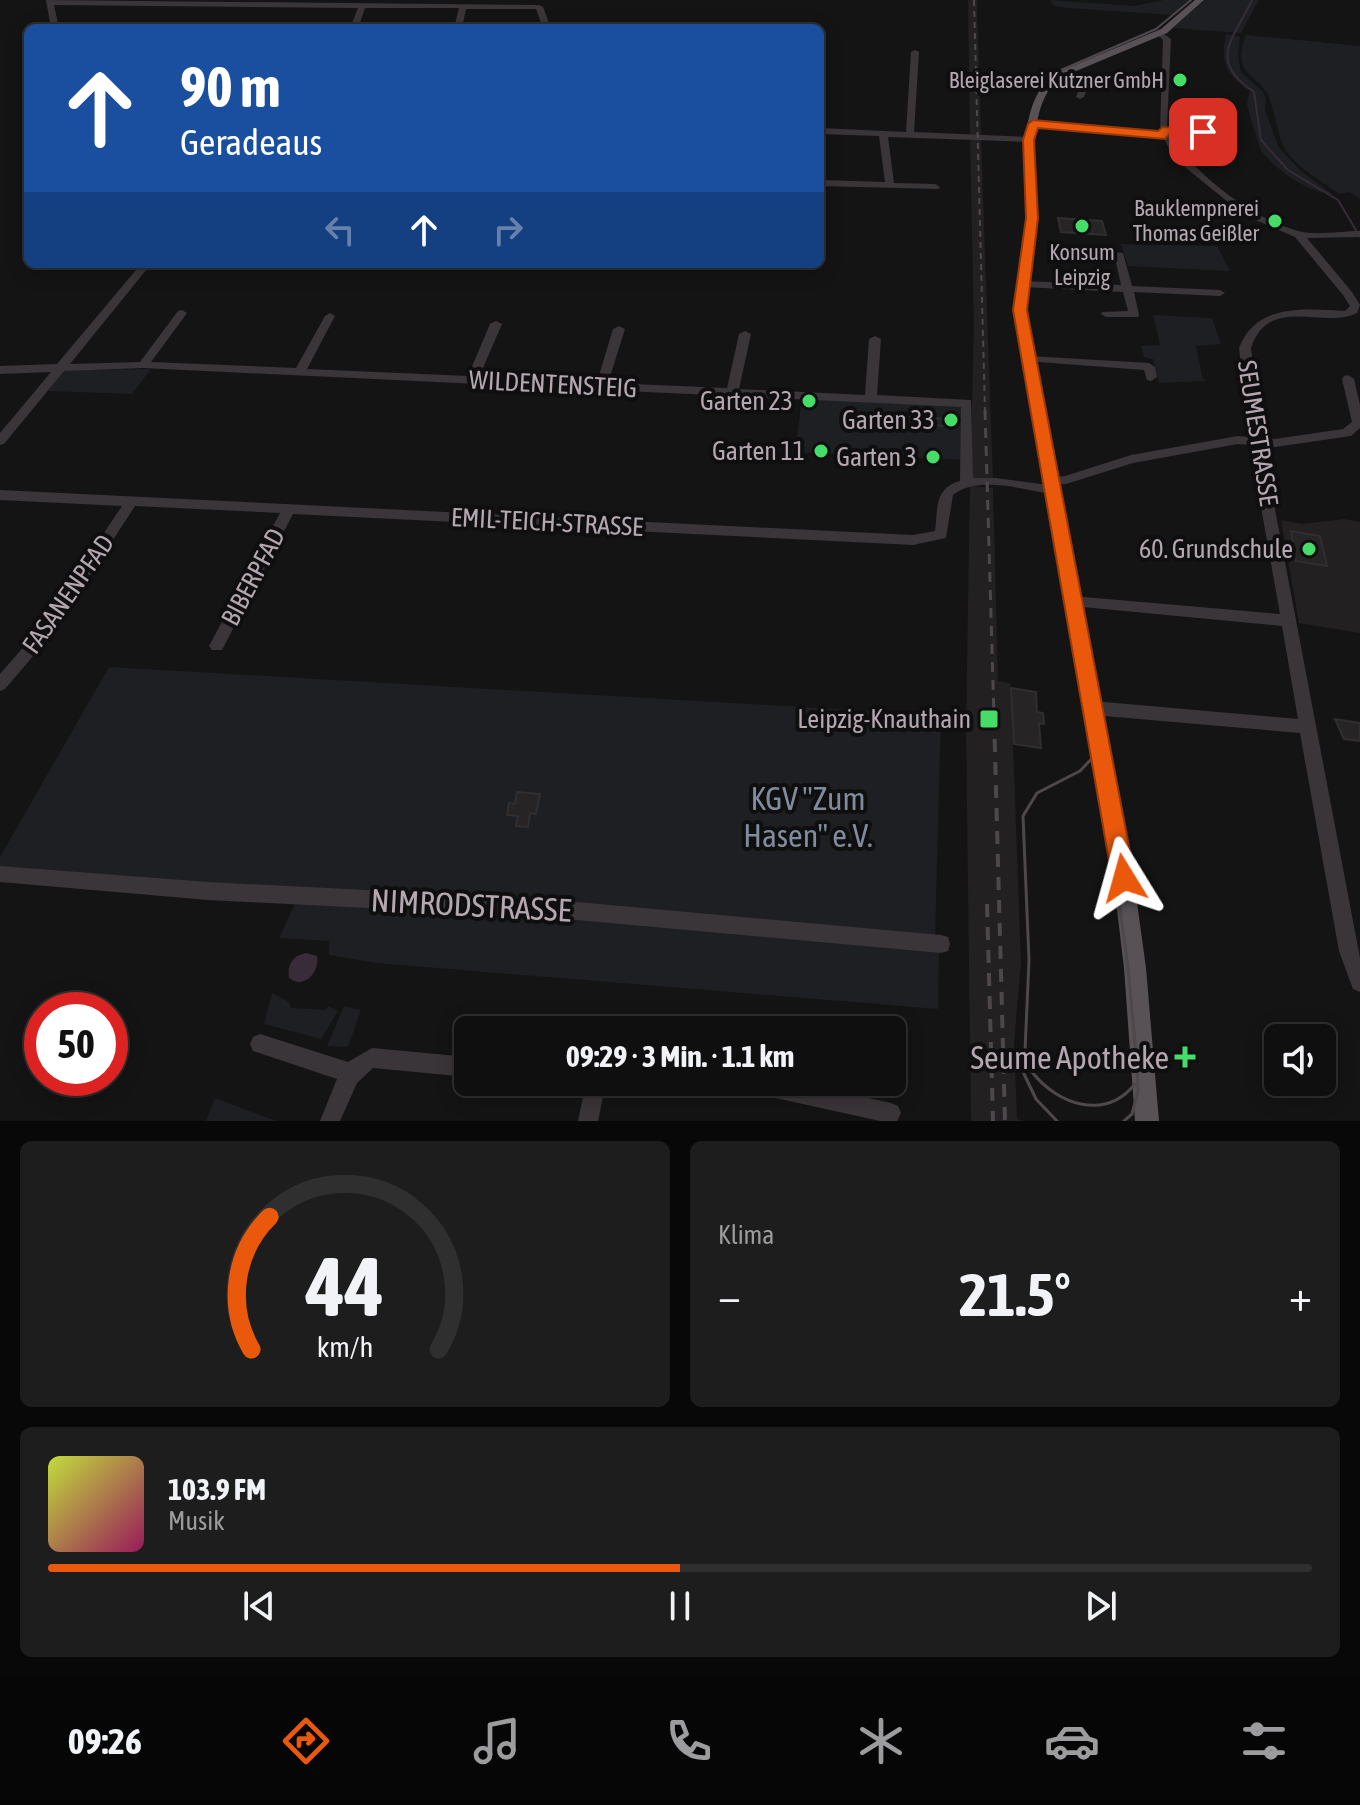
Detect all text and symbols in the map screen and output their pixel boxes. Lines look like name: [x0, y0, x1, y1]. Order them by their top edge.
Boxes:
text: 90 m: [180, 55, 281, 119]
icon: ahead: [48, 56, 152, 160]
place label: Bleiglaserei Kutzner GmbH: [949, 67, 1164, 93]
marker: Bleiglaserei Kutzner GmbH: [1171, 71, 1189, 89]
pin: [1169, 98, 1237, 166]
icon: arrive: [1181, 110, 1225, 154]
text: Geradeaus: [180, 121, 322, 163]
place label: Bauklempnerei Thomas Geißler: [1133, 195, 1260, 246]
icon: left: [318, 208, 362, 252]
icon: ahead: [402, 208, 446, 252]
icon: right: [486, 208, 530, 252]
marker: Bauklempnerei Thomas Geißler: [1266, 212, 1284, 230]
marker: Konsum Leipzig: [1073, 217, 1091, 235]
place label: Konsum Leipzig: [1049, 239, 1115, 290]
street label: SEUMESTRASSE: [1232, 358, 1284, 508]
street label: WILDENTENSTEIG: [468, 365, 638, 403]
place label: Garten 23: [700, 386, 793, 416]
marker: Garten 23: [800, 392, 818, 410]
place label: Garten 33: [842, 405, 935, 435]
marker: Garten 33: [942, 411, 960, 429]
place label: Garten 11: [712, 436, 805, 466]
marker: Garten 11: [812, 442, 830, 460]
place label: Garten 3: [836, 442, 917, 472]
marker: Garten 3: [924, 448, 942, 466]
street label: EMIL-TEICH-STRASSE: [450, 502, 644, 542]
street label: BIBERPFAD: [215, 523, 291, 631]
street label: FASANENPFAD: [16, 529, 120, 659]
place label: 60. Grundschule: [1139, 534, 1293, 564]
marker: 60. Grundschule: [1300, 540, 1318, 558]
place label: Leipzig-Knauthain: [797, 704, 971, 734]
marker: Leipzig-Knauthain: [978, 708, 1000, 730]
park label: KGV "Zum Hasen" e.V.: [743, 780, 873, 854]
position arrow: [1082, 836, 1166, 920]
street label: NIMRODSTRASSE: [370, 881, 572, 929]
speed limit sign: 50: [24, 992, 128, 1096]
map controls: [1264, 1024, 1336, 1096]
button: sound: [1264, 1024, 1336, 1096]
text: 09:29 · 3 Min. · 1.1 km: [566, 1039, 794, 1073]
place label: Seume Apotheke: [971, 1039, 1169, 1076]
marker: Seume Apotheke: [1176, 1048, 1194, 1066]
text: Klima: [718, 1220, 774, 1250]
text: 44: [305, 1238, 384, 1334]
text: 21.5°: [959, 1260, 1071, 1329]
text: −: [718, 1270, 741, 1320]
text: +: [1289, 1270, 1312, 1320]
text: km/h: [317, 1330, 373, 1363]
text: 103.9 FM: [168, 1472, 266, 1506]
text: Musik: [168, 1506, 225, 1536]
icon: previous: [237, 1584, 281, 1628]
icon: pause: [658, 1584, 702, 1628]
icon: next: [1079, 1584, 1123, 1628]
icon: directions: [278, 1713, 334, 1769]
icon: music: [469, 1713, 525, 1769]
icon: phone: [661, 1713, 717, 1769]
icon: climate: [853, 1713, 909, 1769]
icon: car: [1044, 1713, 1100, 1769]
icon: filters: [1236, 1713, 1292, 1769]
text: 09:26: [68, 1720, 142, 1762]

